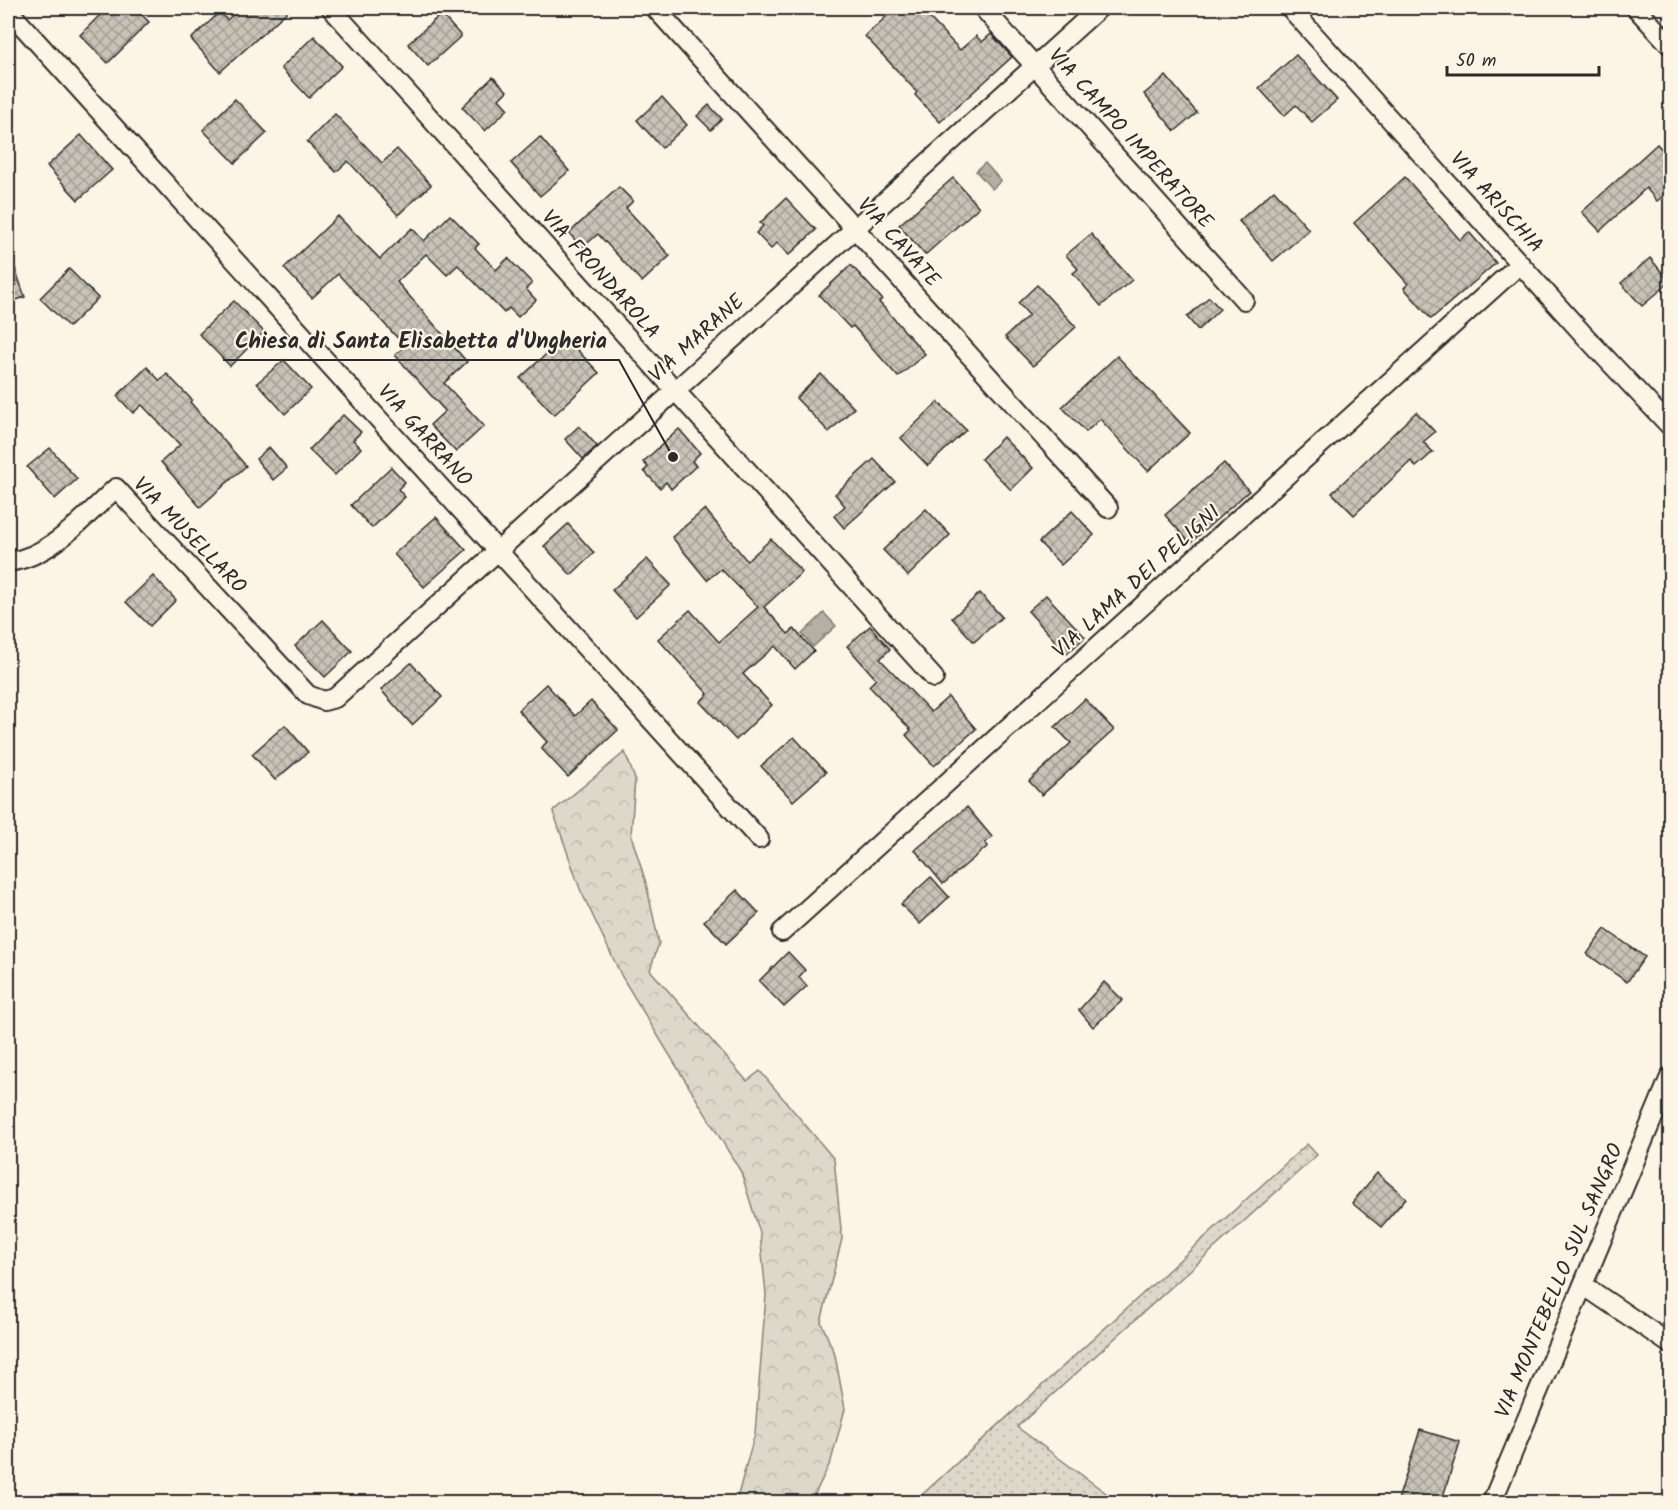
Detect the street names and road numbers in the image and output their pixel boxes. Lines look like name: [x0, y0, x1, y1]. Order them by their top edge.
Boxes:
street label: VIA CAMPO IMPERATORE: [1039, 41, 1221, 237]
street label: VIA ARISCHIA: [1441, 145, 1551, 261]
street label: VIA CAVATE: [848, 190, 948, 296]
street label: VIA FRONDAROLA: [533, 203, 667, 347]
street label: VIA MARANE: [641, 286, 753, 391]
street label: VIA GARRANO: [369, 377, 479, 495]
street label: VIA MUSELLARO: [124, 470, 254, 602]
street label: VIA LAMA DEI PELIGNI: [1045, 497, 1229, 667]
street label: VIA MONTEBELLO SUL SANGRO: [1487, 1138, 1633, 1424]

